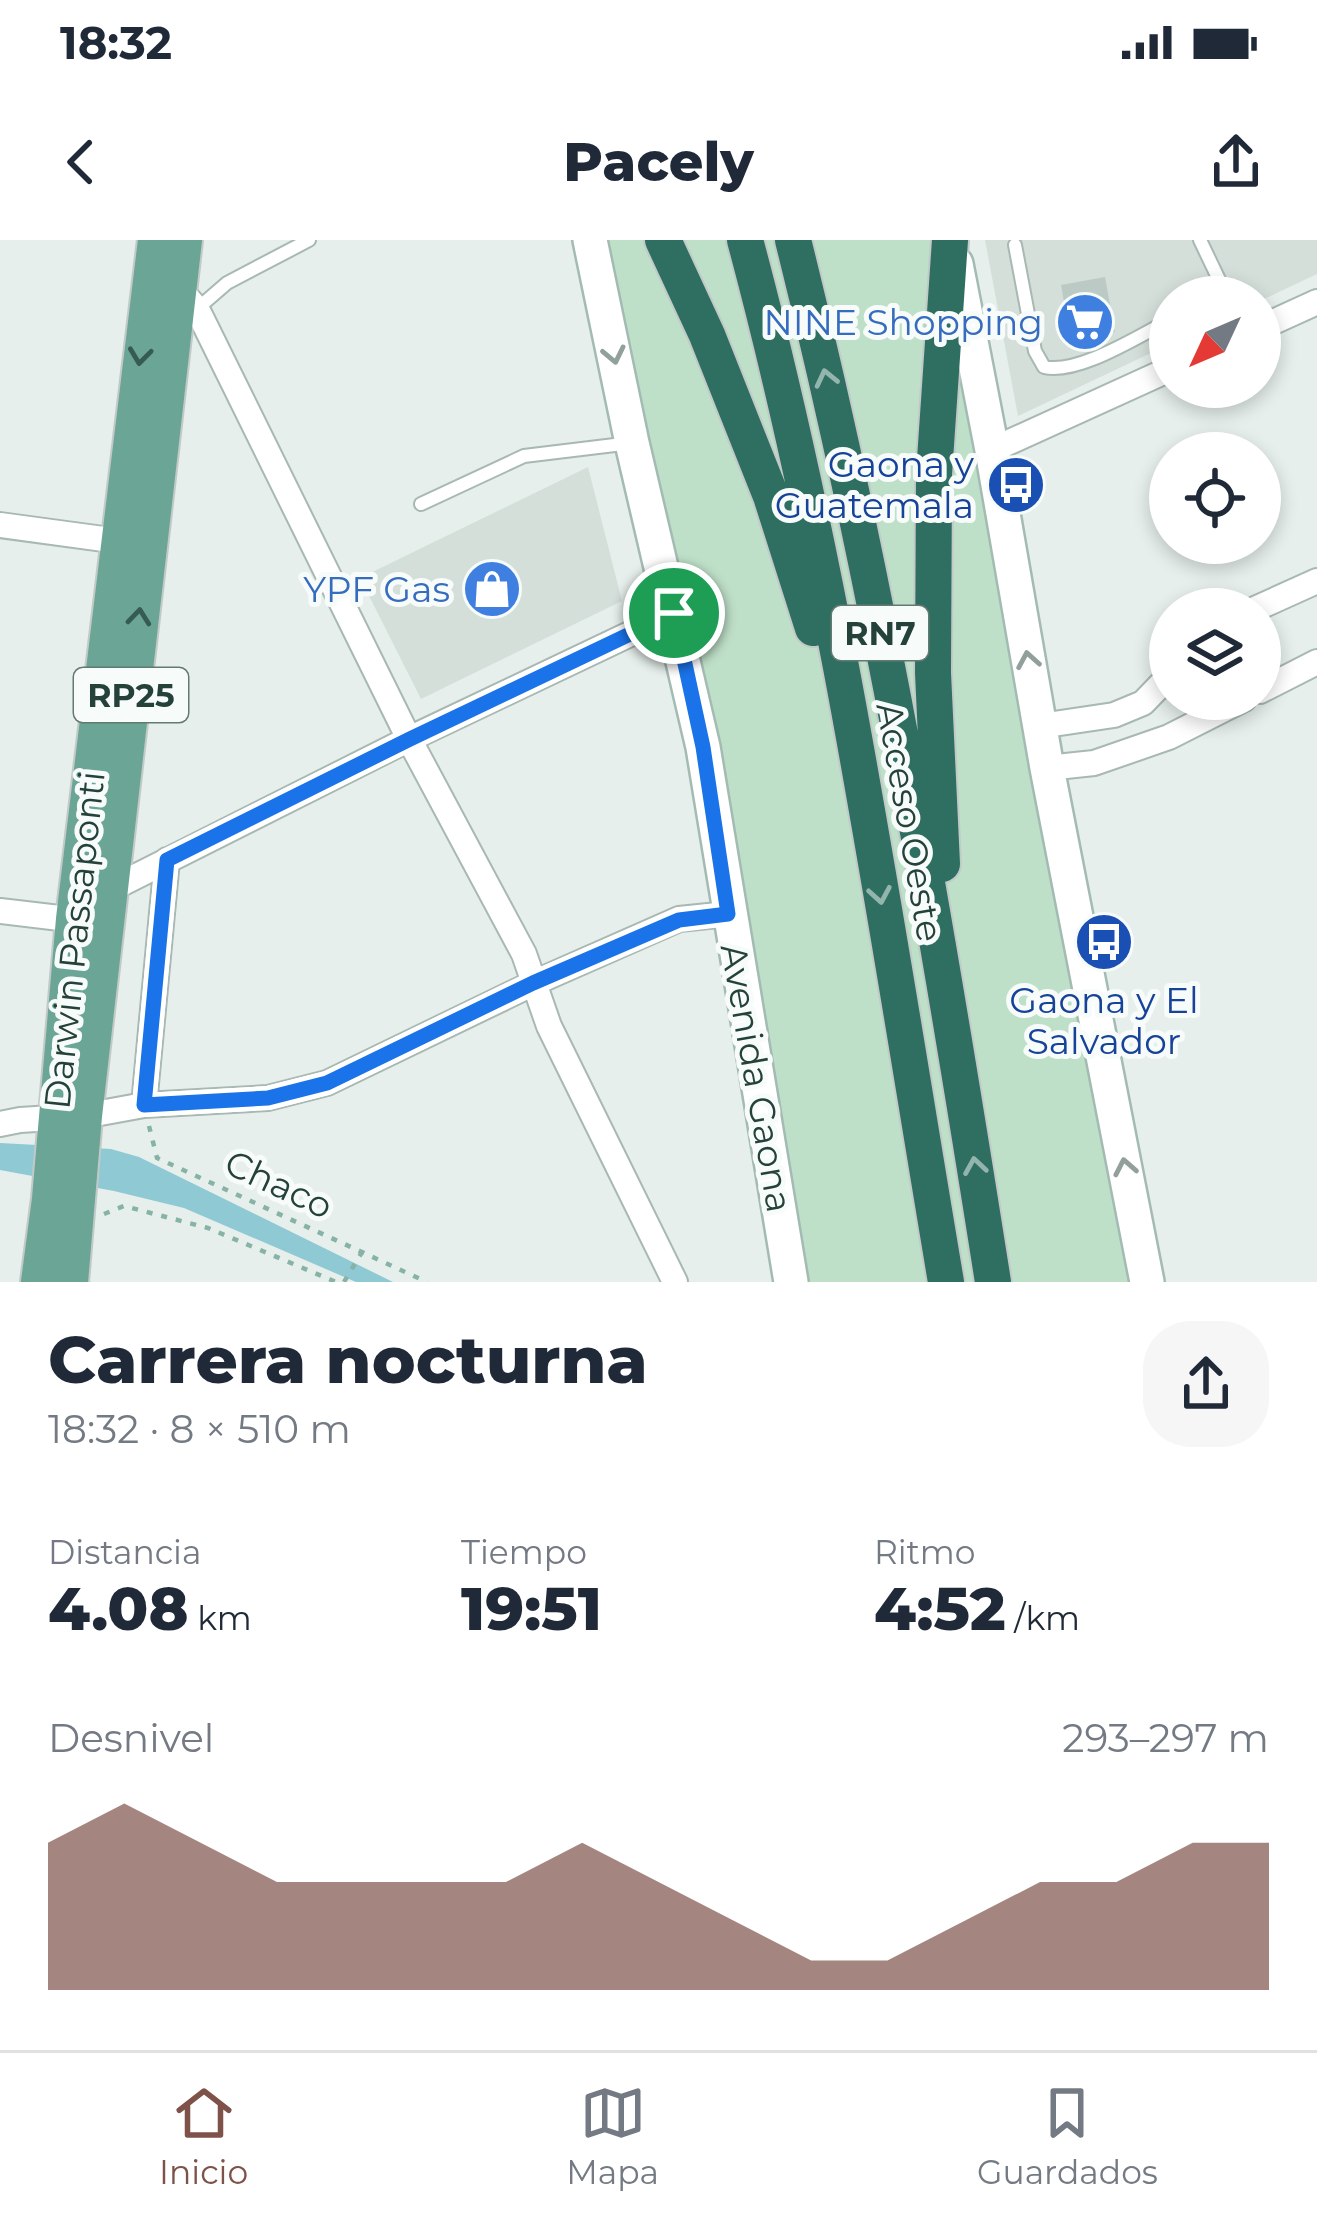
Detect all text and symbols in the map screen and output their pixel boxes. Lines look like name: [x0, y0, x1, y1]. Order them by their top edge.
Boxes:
text: 18:32: [60, 15, 172, 70]
icon: back: [48, 129, 114, 195]
text: Pacely: [563, 129, 754, 195]
icon: share: [1203, 129, 1269, 195]
north arrow: [1149, 276, 1281, 408]
map controls: [1149, 276, 1281, 720]
supermarket icon: NINE Shopping: [1054, 291, 1116, 353]
place label: NINE Shopping: [764, 300, 1043, 344]
one-way arrow: [600, 344, 625, 364]
one-way arrow: [128, 346, 154, 366]
one-way arrow: [815, 369, 840, 389]
button: locate: [1149, 432, 1281, 564]
place label: Gaona y Guatemala: [775, 442, 974, 527]
bus stop icon: Gaona y Guatemala: [985, 454, 1047, 516]
shop icon: YPF Gas: [461, 558, 523, 620]
pin: [623, 562, 725, 664]
place label: YPF Gas: [303, 567, 450, 611]
icon: arrive: [641, 580, 707, 646]
button: layers: [1149, 588, 1281, 720]
road number: RN7: [832, 606, 928, 660]
one-way arrow: [126, 607, 152, 627]
one-way arrow: [1017, 651, 1042, 671]
road number: RP25: [74, 668, 188, 722]
street label: Acceso Oeste: [867, 699, 953, 945]
street label: Darwin Passaponti: [34, 769, 114, 1111]
one-way arrow: [867, 884, 892, 904]
bus stop icon: Gaona y El Salvador: [1073, 911, 1135, 973]
street label: Avenida Gaona: [712, 940, 802, 1216]
place label: Gaona y El Salvador: [1009, 978, 1199, 1063]
street label: Chaco: [218, 1140, 340, 1228]
one-way arrow: [963, 1157, 989, 1176]
one-way arrow: [1113, 1157, 1139, 1177]
text: Carrera nocturna: [48, 1319, 648, 1400]
button: share: [1143, 1321, 1269, 1447]
text: 18:32 · 8 × 510 m: [48, 1405, 351, 1453]
text: Distancia: [48, 1532, 201, 1572]
text: Tiempo: [461, 1532, 587, 1572]
text: Ritmo: [874, 1532, 976, 1572]
text: 4.08: [48, 1572, 189, 1645]
text: 19:51: [461, 1572, 602, 1645]
text: 4:52: [874, 1572, 1006, 1645]
text: km: [189, 1598, 252, 1638]
text: /km: [1006, 1598, 1080, 1638]
text: Desnivel: [48, 1714, 214, 1762]
text: 293–297 m: [1062, 1714, 1269, 1762]
tab: Inicio: [159, 2080, 248, 2192]
tab: Mapa: [566, 2080, 659, 2192]
tab: Guardados: [977, 2080, 1158, 2192]

